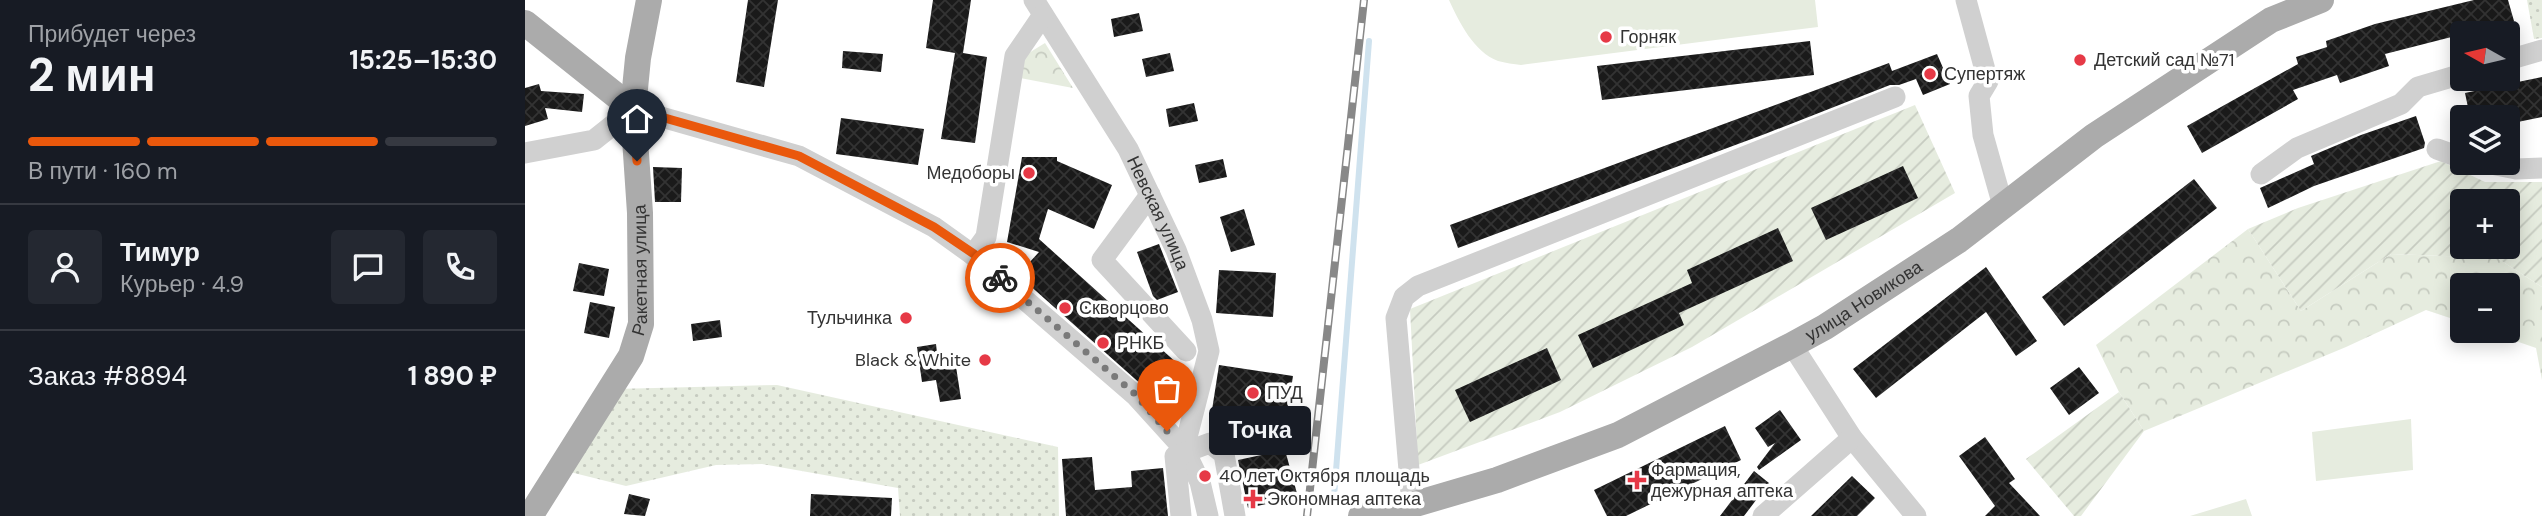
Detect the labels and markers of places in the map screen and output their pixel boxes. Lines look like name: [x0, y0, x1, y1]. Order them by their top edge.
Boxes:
place label: Горняк: [1620, 25, 1676, 49]
marker: Горняк: [1598, 29, 1614, 45]
place label: Детский сад №71: [2094, 48, 2234, 72]
marker: Детский сад №71: [2072, 52, 2088, 68]
place label: Супертяж: [1944, 62, 2025, 86]
marker: Супертяж: [1922, 66, 1938, 82]
pin: [607, 89, 667, 161]
place label: Медоборы: [926, 161, 1015, 185]
marker: Медоборы: [1021, 165, 1037, 181]
place label: Скворцово: [1079, 296, 1169, 320]
marker: Скворцово: [1057, 300, 1073, 316]
place label: Тульчинка: [807, 306, 893, 330]
marker: Тульчинка: [898, 310, 914, 326]
place label: РНКБ: [1117, 331, 1164, 355]
marker: РНКБ: [1095, 335, 1111, 351]
place label: Black & White: [855, 348, 971, 372]
marker: Black & White: [977, 352, 993, 368]
pin: [1137, 359, 1197, 431]
place label: ПУД: [1267, 381, 1303, 405]
marker: ПУД: [1245, 385, 1261, 401]
callout: Точка: [1209, 406, 1311, 456]
place label: Фармация, дежурная аптека: [1651, 458, 1794, 503]
place label: 40 лет Октября площадь: [1219, 464, 1430, 488]
marker: 40 лет Октября площадь: [1197, 468, 1213, 484]
marker: Фармация, дежурная аптека: [1629, 472, 1645, 488]
place label: Экономная аптека: [1267, 487, 1422, 511]
marker: Экономная аптека: [1245, 491, 1261, 507]

